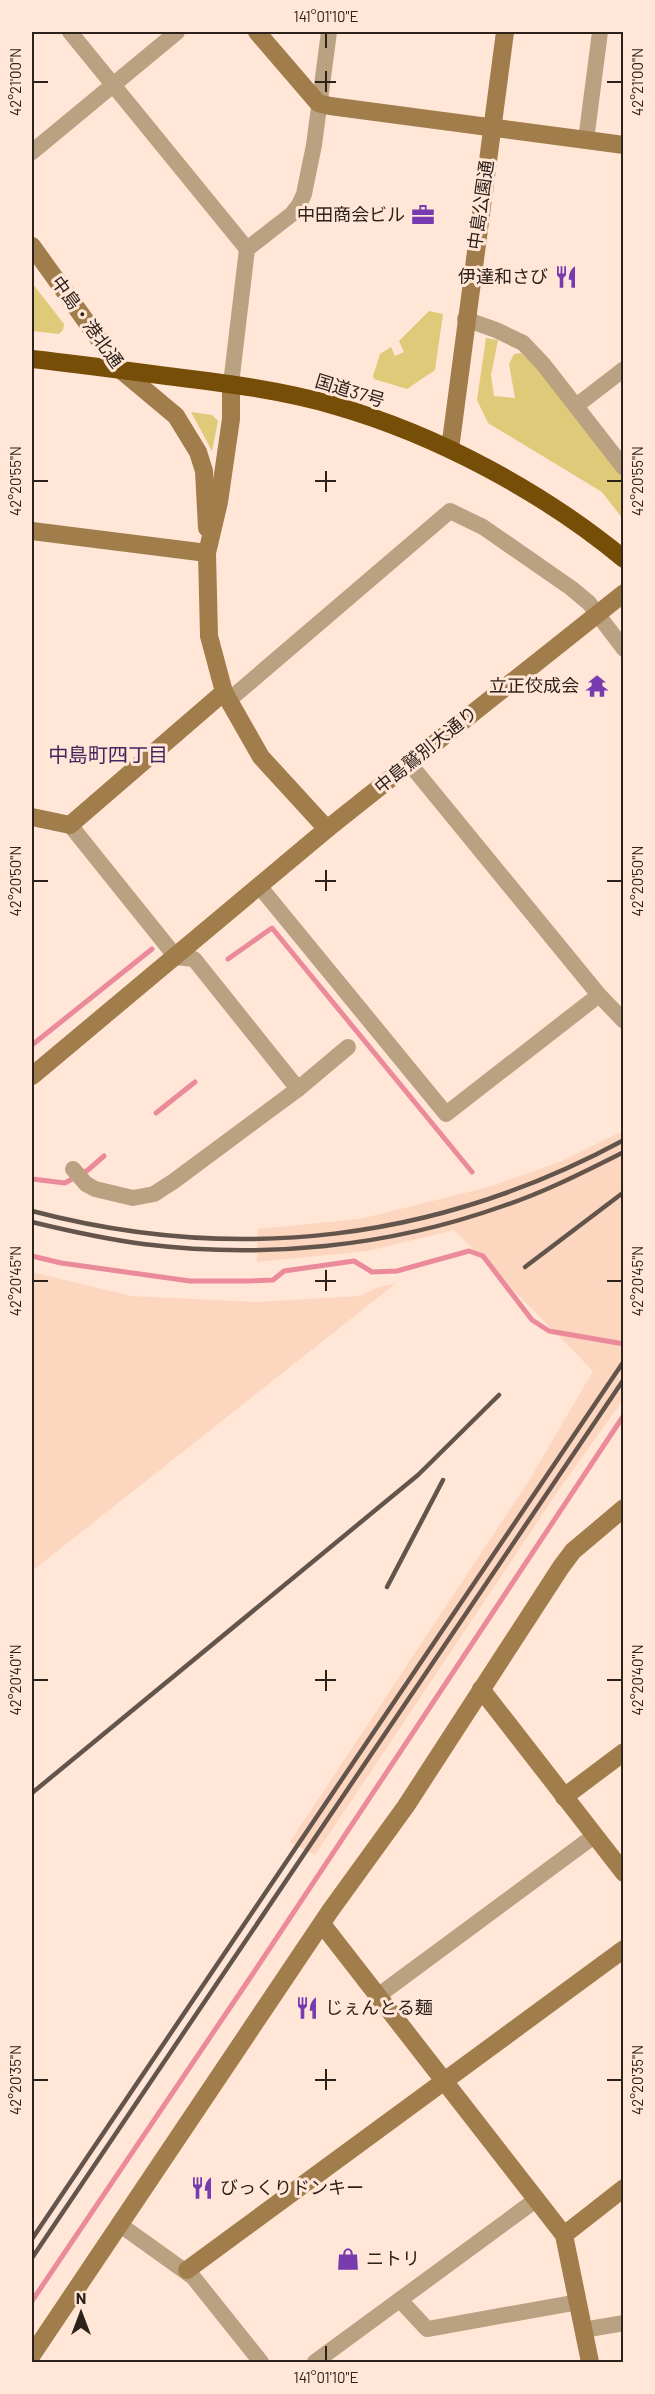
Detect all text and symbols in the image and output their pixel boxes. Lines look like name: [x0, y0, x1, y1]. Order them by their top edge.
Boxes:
text: 141°01'10"E: [293, 7, 359, 25]
text: 42°21'00"N: [6, 48, 24, 116]
text: 42°21'00"N: [628, 48, 646, 116]
street label: 中島公園通: [463, 159, 497, 251]
office icon: 中田商会ビル: [410, 202, 436, 228]
place label: 中田商会ビル: [297, 203, 405, 225]
restaurant icon: 伊達和さび: [553, 264, 579, 290]
place label: 伊達和さび: [458, 265, 548, 287]
street label: 中島・港北通: [47, 271, 128, 372]
street label: 国道37号: [313, 369, 388, 411]
text: 42°20'55"N: [6, 446, 24, 516]
text: 42°20'55"N: [628, 446, 646, 516]
temple icon: 立正佼成会: [584, 673, 610, 699]
place label: 立正佼成会: [489, 674, 579, 696]
street label: 中島鷲別大通り: [369, 701, 481, 797]
district label: 中島町四丁目: [48, 742, 168, 766]
text: 42°20'50"N: [6, 846, 24, 916]
text: 42°20'50"N: [628, 846, 646, 916]
text: 42°20'45"N: [6, 1246, 24, 1316]
text: 42°20'45"N: [628, 1246, 646, 1316]
text: 42°20'40"N: [6, 1644, 24, 1716]
text: 42°20'40"N: [628, 1644, 646, 1716]
restaurant icon: じぇんとる麺: [294, 1995, 320, 2021]
place label: じぇんとる麺: [325, 1996, 433, 2018]
text: 42°20'35"N: [6, 2045, 24, 2115]
text: 42°20'35"N: [628, 2045, 646, 2115]
restaurant icon: びっくりドンキー: [189, 2175, 215, 2201]
place label: びっくりドンキー: [220, 2176, 364, 2198]
shop icon: ニトリ: [335, 2246, 361, 2272]
place label: ニトリ: [366, 2247, 420, 2269]
north arrow: [51, 2283, 111, 2343]
text: N: [76, 2288, 86, 2307]
text: 141°01'10"E: [293, 2368, 359, 2386]

